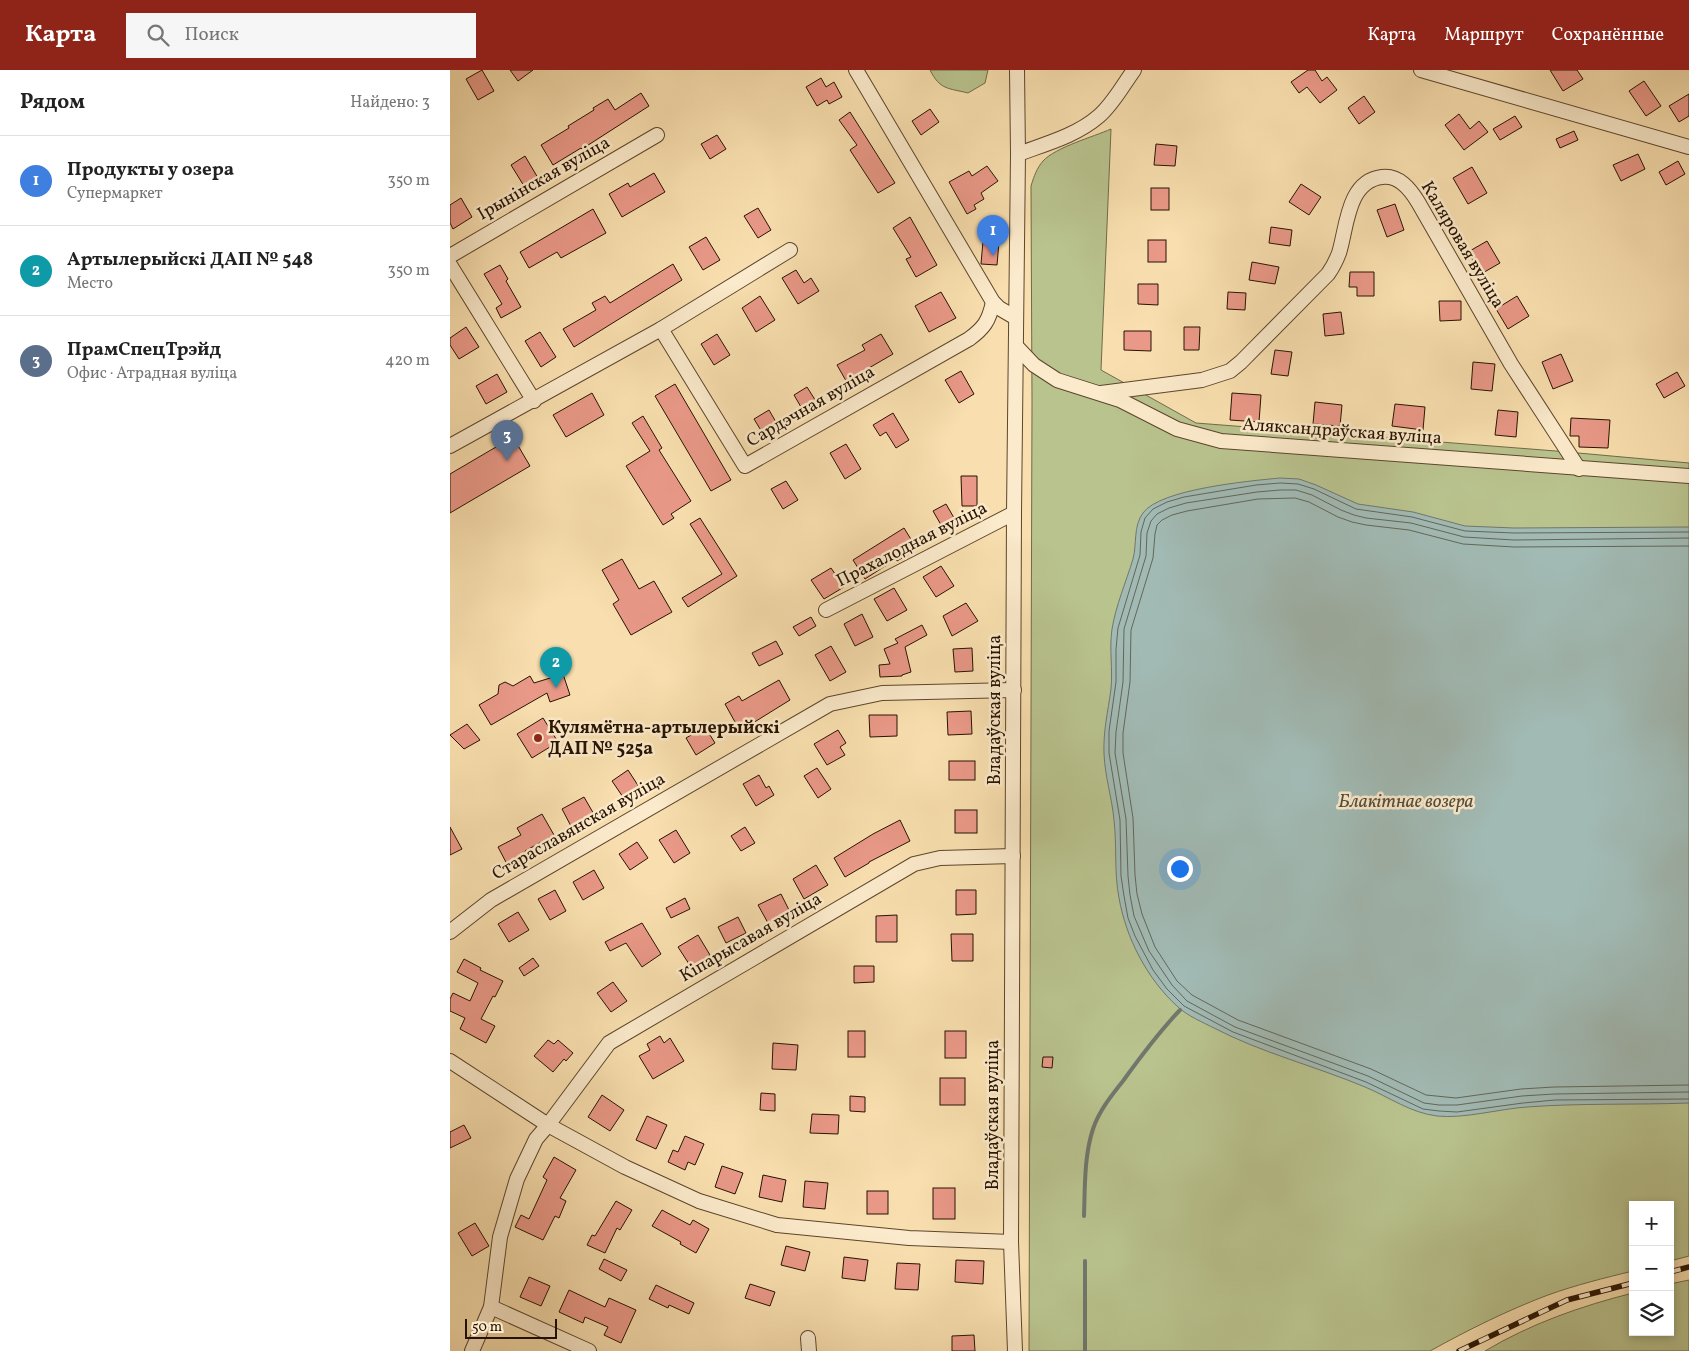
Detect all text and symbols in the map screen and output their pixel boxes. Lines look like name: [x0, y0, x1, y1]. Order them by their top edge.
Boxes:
search box: [126, 13, 476, 58]
text: Карта: [25, 18, 96, 52]
icon: search: [144, 21, 172, 49]
text: Поиск: [184, 22, 239, 48]
text: Карта: [1367, 23, 1416, 48]
text: Маршрут: [1444, 23, 1524, 48]
text: Сохранённые: [1552, 23, 1664, 48]
text: Рядом: [20, 88, 85, 117]
text: Найдено: 3: [350, 92, 430, 114]
street label: Ірынінская вуліца: [473, 131, 615, 227]
text: Продукты у озера: [67, 157, 234, 183]
text: 1: [33, 170, 39, 192]
text: 350 m: [387, 170, 430, 192]
street label: Каляровая вуліца: [1414, 177, 1510, 313]
text: Супермаркет: [67, 183, 163, 205]
pin: 1: [977, 215, 1009, 256]
text: Артылерыйскі ДАП № 548: [67, 247, 313, 273]
text: 2: [32, 260, 40, 282]
text: 350 m: [387, 260, 430, 282]
text: Место: [67, 273, 113, 295]
text: ПрамСпецТрэйд: [67, 337, 221, 363]
text: 3: [32, 350, 40, 372]
text: 420 m: [385, 350, 430, 372]
street label: Сардэчная вуліца: [742, 360, 880, 454]
text: Офис · Атрадная вуліца: [67, 363, 237, 385]
street label: Аляксандраўская вуліца: [1241, 413, 1443, 451]
pin: 3: [491, 420, 523, 461]
street label: Прахалодная вуліца: [832, 496, 992, 594]
street label: Владаўская вуліца: [983, 635, 1008, 785]
pin: 2: [540, 647, 572, 688]
place label: Кулямётна-артылерыйскі ДАП № 525а: [548, 716, 780, 762]
marker: Кулямётна-артылерыйскі ДАП № 525а: [532, 732, 544, 744]
street label: Стараславянская вуліца: [488, 767, 670, 887]
water label: Блакітнае возера: [1338, 789, 1474, 815]
your location: [1167, 856, 1193, 882]
street label: Кіпарысавая вуліца: [675, 887, 827, 989]
street label: Владаўская вуліца: [981, 1040, 1006, 1190]
map controls: [1629, 1201, 1674, 1336]
button: +: [1629, 1201, 1674, 1246]
button: −: [1629, 1246, 1674, 1291]
button: layers: [1629, 1291, 1674, 1336]
scale bar: [465, 1316, 558, 1339]
text: 50 m: [472, 1318, 502, 1337]

